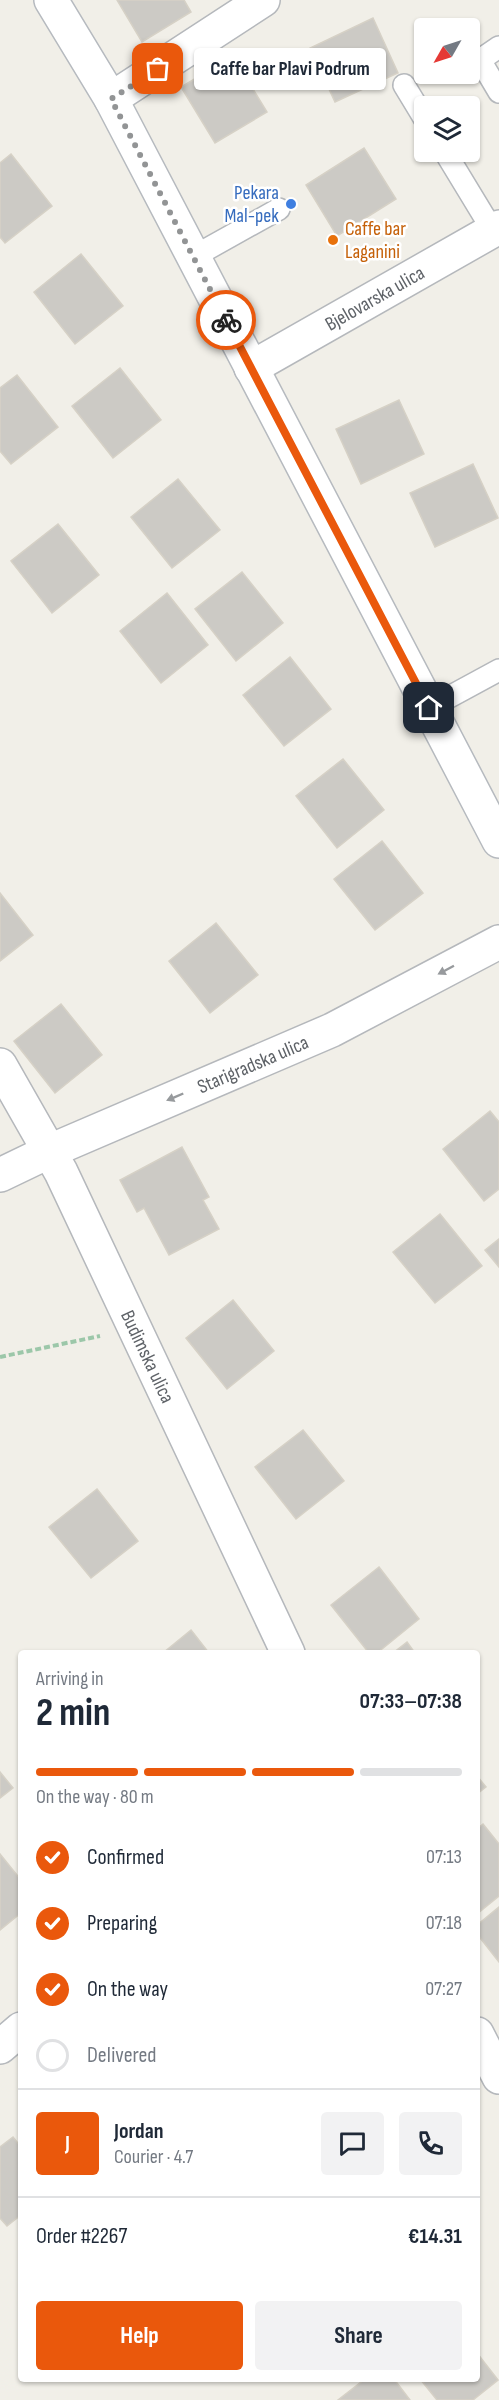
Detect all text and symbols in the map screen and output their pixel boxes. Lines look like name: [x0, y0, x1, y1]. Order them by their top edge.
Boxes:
north arrow: [414, 18, 480, 84]
map controls: [414, 18, 480, 162]
pin: [132, 43, 183, 94]
callout: Caffe bar Plavi Podrum: [194, 48, 386, 90]
icon: bag: [141, 52, 174, 85]
text: Caffe bar Plavi Podrum: [210, 57, 370, 81]
button: layers: [414, 96, 480, 162]
place label: Pekara Mal-pek: [224, 181, 279, 228]
marker: Pekara Mal-pek: [284, 197, 298, 211]
place label: Caffe bar Laganini: [345, 217, 406, 264]
marker: Caffe bar Laganini: [326, 233, 340, 247]
street label: Bjelovarska ulica: [321, 261, 429, 336]
courier: [196, 290, 256, 350]
icon: bike: [210, 304, 243, 337]
pin: [403, 682, 454, 733]
icon: home: [412, 691, 445, 724]
one-way arrow: [437, 965, 454, 975]
street label: Starigradska ulica: [194, 1031, 312, 1099]
one-way arrow: [165, 1092, 183, 1102]
street label: Budimska ulica: [115, 1307, 179, 1407]
text: Arriving in: [36, 1667, 104, 1691]
text: 07:33–07:38: [360, 1688, 462, 1715]
text: 2 min: [36, 1690, 110, 1737]
text: On the way · 80 m: [36, 1785, 154, 1809]
icon: check: [36, 1841, 69, 1874]
text: Confirmed: [87, 1844, 164, 1871]
text: 07:13: [426, 1845, 462, 1869]
icon: check: [36, 1907, 69, 1940]
text: Preparing: [87, 1910, 157, 1937]
text: 07:18: [426, 1911, 462, 1935]
icon: check: [36, 1973, 69, 2006]
text: On the way: [87, 1976, 168, 2003]
text: 07:27: [425, 1977, 462, 2001]
text: Delivered: [87, 2042, 156, 2069]
button: chat: [321, 2112, 384, 2175]
button: phone: [399, 2112, 462, 2175]
text: Jordan: [114, 2118, 163, 2145]
text: J: [65, 2130, 70, 2157]
text: Courier · 4.7: [114, 2145, 193, 2169]
text: Order #2267: [36, 2223, 127, 2250]
text: €14.31: [408, 2223, 462, 2250]
button: Help: [36, 2301, 243, 2370]
button: Share: [255, 2301, 462, 2370]

